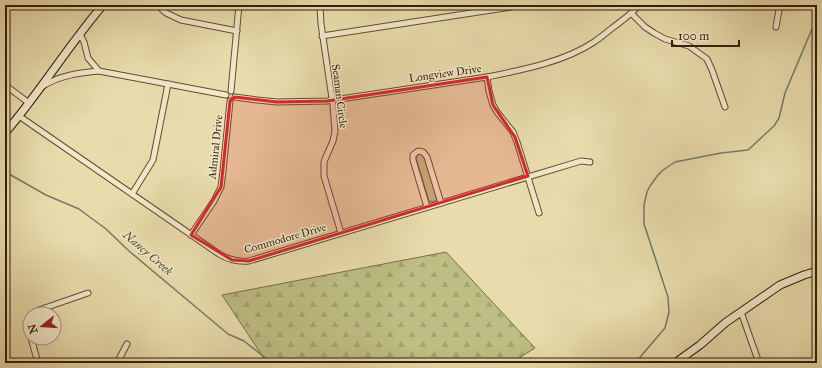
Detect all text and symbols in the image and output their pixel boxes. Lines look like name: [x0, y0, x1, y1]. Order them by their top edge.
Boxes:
scale bar: [672, 22, 739, 48]
text: 100 m: [678, 29, 709, 43]
street label: Longview Drive: [408, 62, 482, 85]
street label: Seaman Circle: [329, 63, 350, 129]
street label: Admiral Drive: [206, 114, 225, 181]
street label: Commodore Drive: [243, 220, 328, 256]
water label: Nancy Creek: [120, 227, 176, 279]
north arrow: [22, 306, 62, 346]
text: N: [25, 322, 40, 335]

